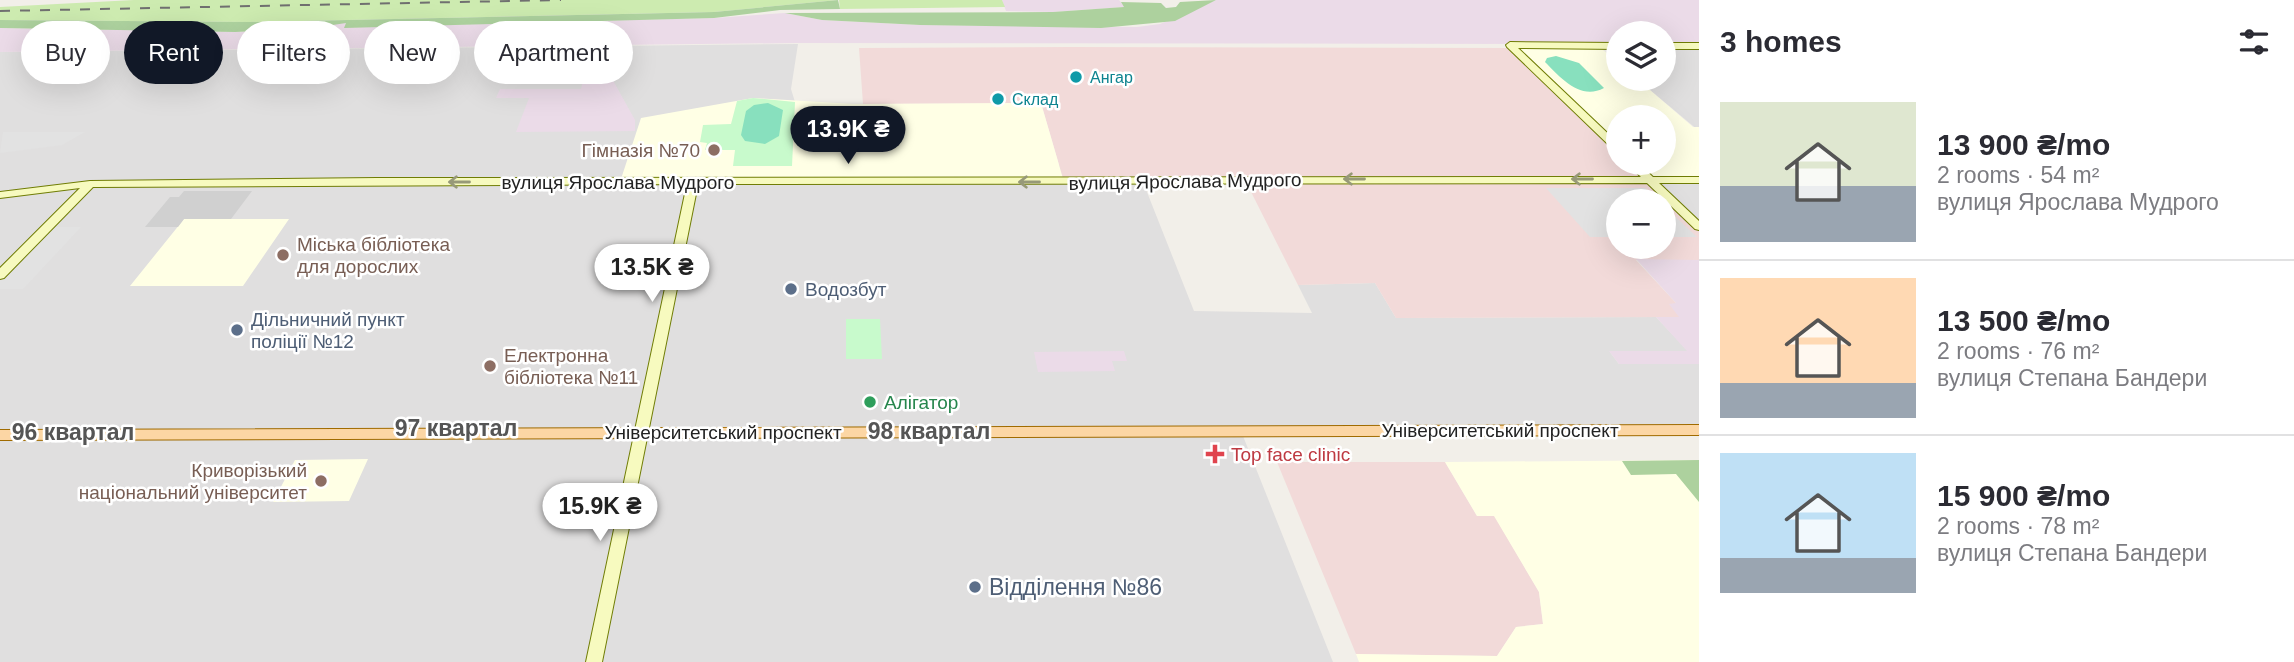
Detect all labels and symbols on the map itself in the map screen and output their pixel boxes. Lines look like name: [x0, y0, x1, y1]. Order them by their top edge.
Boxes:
marker: Ангар: [1068, 69, 1084, 85]
place label: Ангар: [1090, 69, 1133, 86]
marker: Склад: [990, 91, 1006, 107]
place label: Склад: [1012, 91, 1059, 108]
pin: 13.9K ₴: [783, 106, 913, 166]
place label: Гімназія №70: [582, 140, 700, 161]
marker: Гімназія №70: [706, 142, 722, 158]
street label: вулиця Ярослава Мудрого: [1068, 169, 1302, 194]
street label: вулиця Ярослава Мудрого: [502, 172, 734, 193]
one-way arrow: [1343, 172, 1366, 186]
one-way arrow: [1571, 172, 1594, 186]
one-way arrow: [447, 175, 470, 188]
one-way arrow: [1018, 175, 1041, 189]
place label: Міська бібліотека для дорослих: [297, 234, 450, 277]
pin: 13.5K ₴: [587, 244, 717, 304]
marker: Міська бібліотека для дорослих: [275, 247, 291, 263]
place label: Водозбут: [805, 279, 887, 300]
marker: Водозбут: [783, 281, 799, 297]
place label: Дільничний пункт поліції №12: [251, 309, 405, 352]
marker: Дільничний пункт поліції №12: [229, 322, 245, 338]
place label: Електронна бібліотека №11: [504, 345, 638, 388]
marker: Електронна бібліотека №11: [482, 358, 498, 374]
place label: Алігатор: [884, 392, 958, 413]
marker: Алігатор: [862, 394, 878, 410]
district label: 97 квартал: [395, 415, 517, 441]
district label: 98 квартал: [868, 418, 990, 444]
district label: 96 квартал: [12, 419, 134, 445]
street label: Університетський проспект: [1381, 420, 1619, 441]
street label: Університетський проспект: [604, 422, 842, 443]
marker: Top face clinic: [1205, 444, 1225, 464]
place label: Top face clinic: [1231, 444, 1350, 465]
place label: Криворізький національний університет: [79, 460, 307, 503]
marker: Криворізький національний університет: [313, 473, 329, 489]
pin: 15.9K ₴: [535, 484, 665, 543]
place label: Відділення №86: [989, 574, 1162, 600]
marker: Відділення №86: [967, 579, 983, 595]

